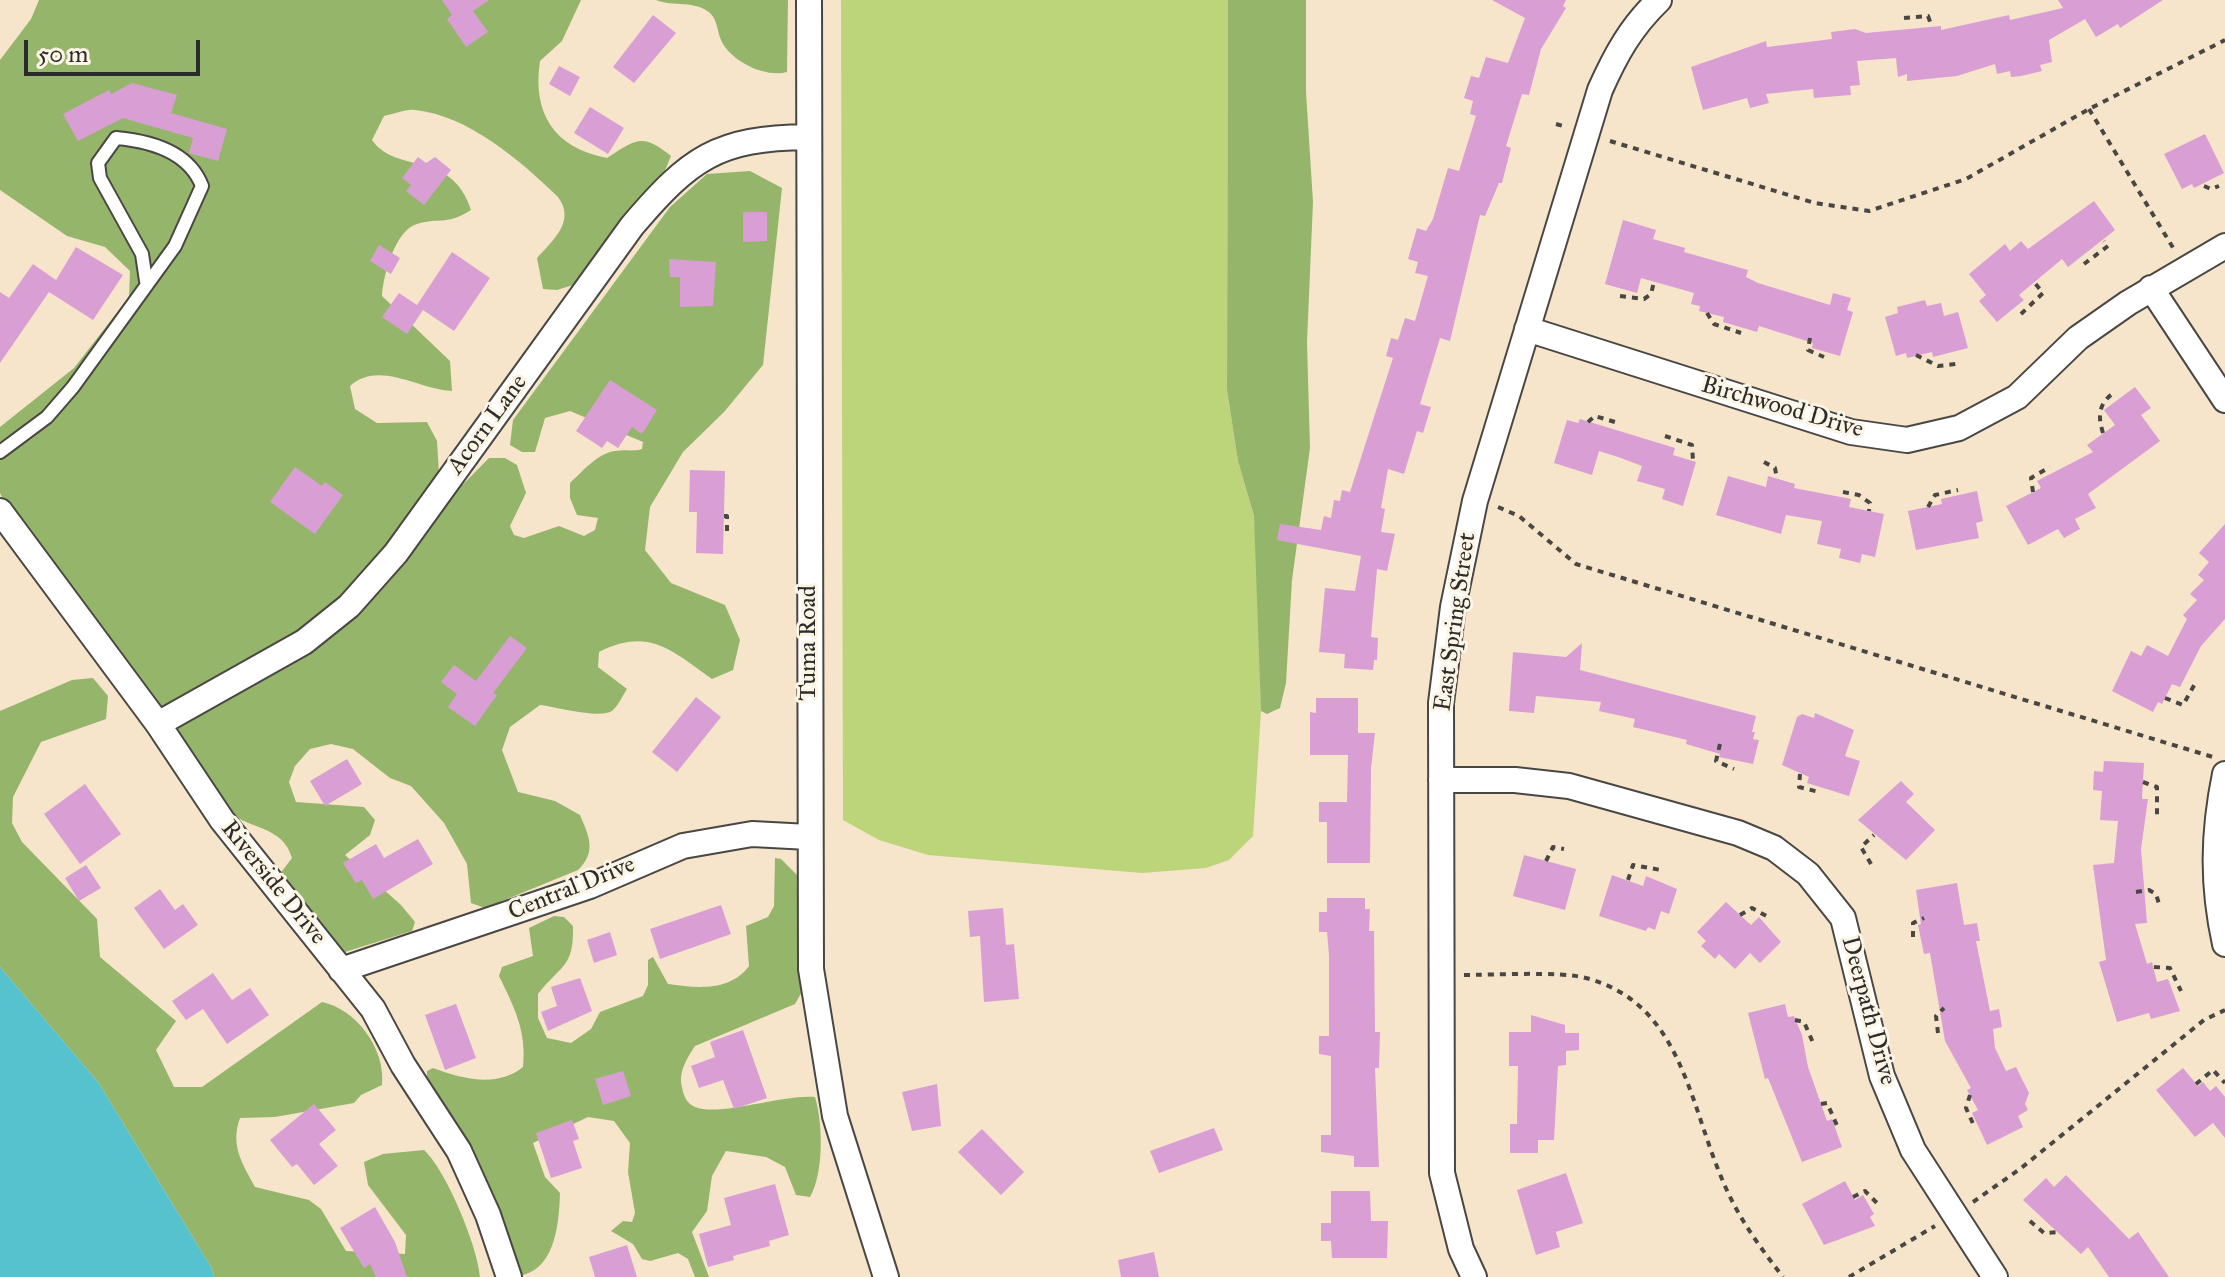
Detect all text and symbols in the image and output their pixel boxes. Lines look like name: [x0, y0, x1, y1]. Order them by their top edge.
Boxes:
scale bar: [28, 24, 204, 74]
text: 50 m: [38, 39, 88, 69]
street label: Acorn Lane: [442, 369, 534, 481]
street label: Birchwood Drive: [1698, 371, 1866, 445]
street label: East Spring Street: [1429, 531, 1483, 713]
street label: Tuma Road: [795, 585, 823, 701]
street label: Riverside Drive: [214, 815, 332, 951]
street label: Central Drive: [504, 851, 640, 927]
street label: Deerpath Drive: [1834, 934, 1902, 1088]

